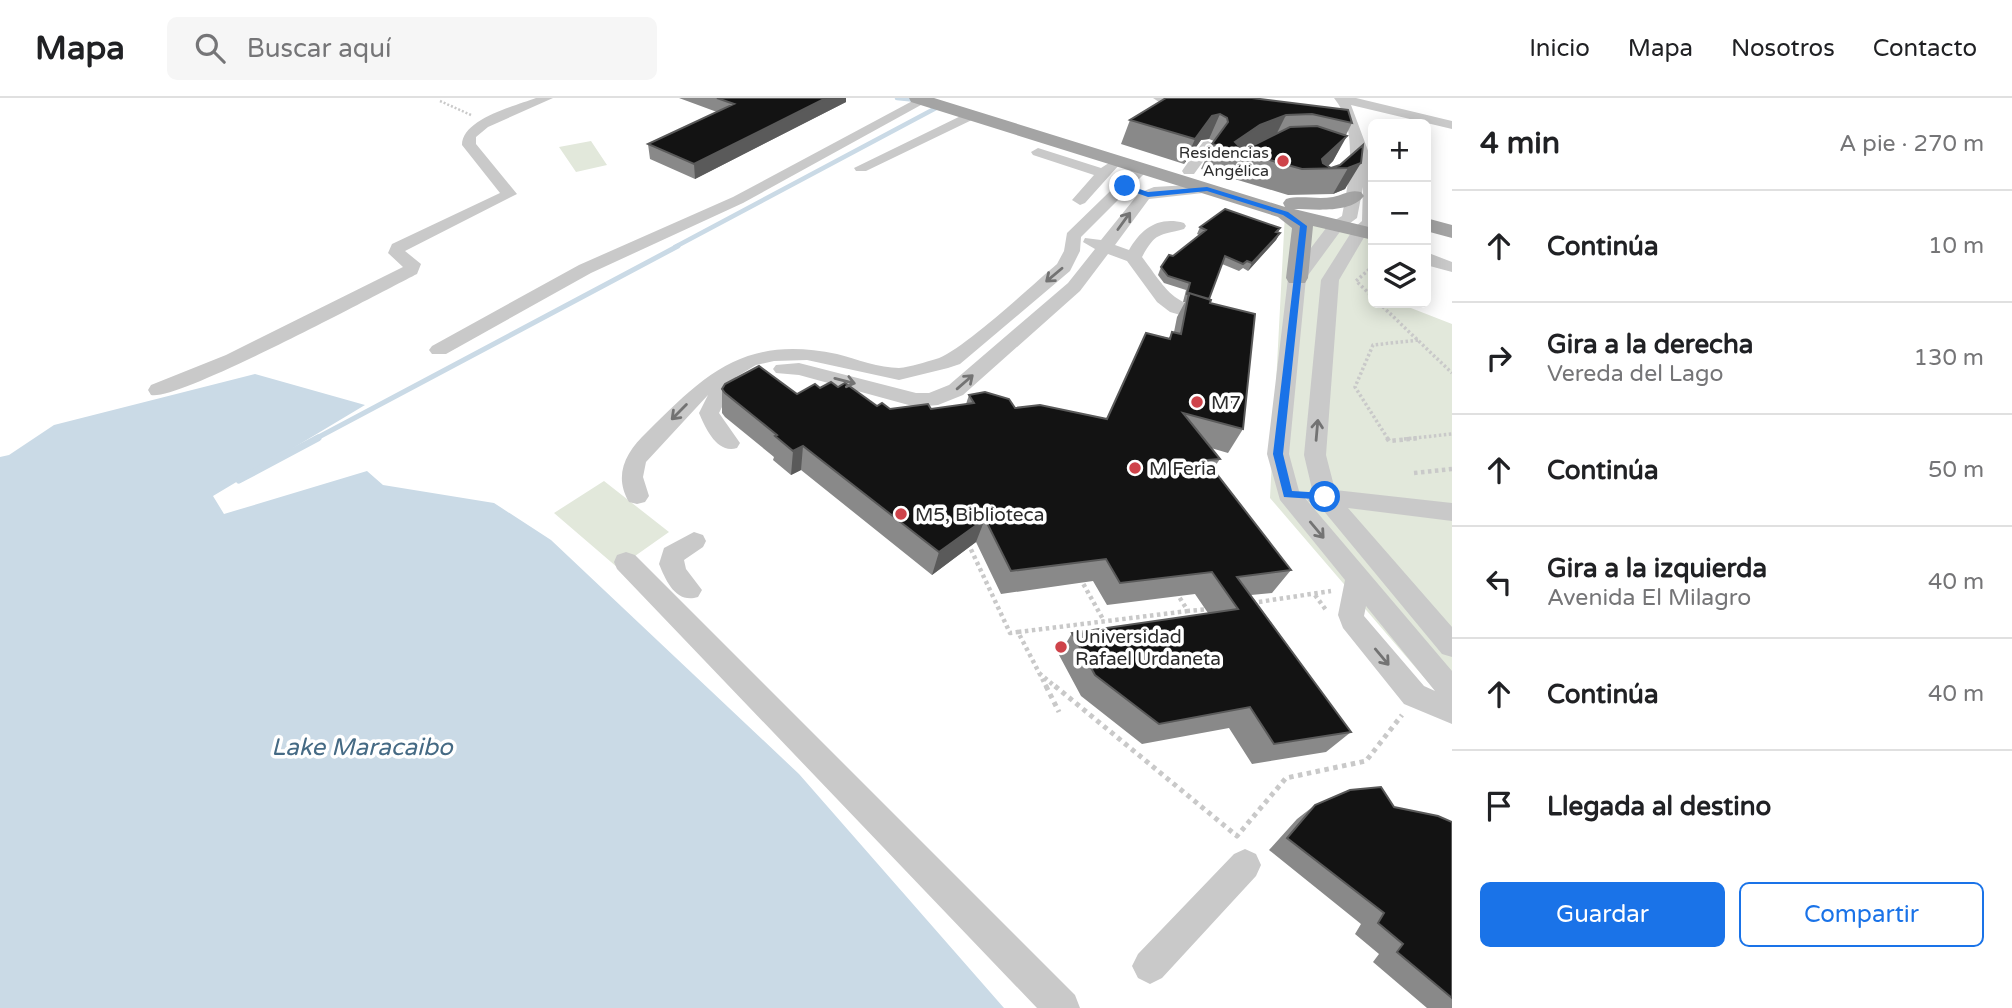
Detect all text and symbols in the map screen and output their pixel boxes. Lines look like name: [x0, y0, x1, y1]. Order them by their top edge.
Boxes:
search box: [167, 17, 657, 80]
text: Mapa: [35, 29, 125, 68]
icon: search: [191, 29, 229, 67]
text: Buscar aquí: [247, 33, 391, 64]
text: Inicio: [1529, 34, 1590, 63]
text: Mapa: [1628, 34, 1693, 63]
text: Nosotros: [1731, 34, 1835, 63]
text: Contacto: [1873, 34, 1977, 63]
map controls: [1368, 119, 1431, 308]
button: +: [1368, 119, 1431, 182]
text: 4 min: [1480, 125, 1560, 162]
text: A pie · 270 m: [1839, 130, 1984, 158]
place label: Residencias Angélica: [1179, 143, 1269, 181]
marker: Residencias Angélica: [1275, 153, 1291, 169]
route end: [1109, 170, 1140, 201]
button: −: [1368, 182, 1431, 245]
one-way arrow: [1117, 212, 1131, 231]
icon: ahead: [1480, 227, 1518, 265]
text: Continúa: [1547, 231, 1659, 262]
text: 10 m: [1928, 232, 1984, 260]
button: layers: [1368, 245, 1431, 308]
one-way arrow: [1046, 267, 1064, 283]
text: Gira a la derecha: [1547, 329, 1753, 360]
icon: right: [1480, 339, 1518, 377]
text: 130 m: [1914, 344, 1984, 372]
text: Vereda del Lago: [1547, 360, 1724, 388]
one-way arrow: [956, 374, 974, 390]
one-way arrow: [833, 375, 856, 388]
place label: M7: [1211, 392, 1241, 414]
marker: M7: [1189, 394, 1205, 410]
one-way arrow: [671, 403, 688, 420]
one-way arrow: [1311, 419, 1324, 442]
icon: ahead: [1480, 451, 1518, 489]
text: Continúa: [1547, 455, 1659, 486]
text: 50 m: [1928, 456, 1984, 484]
place label: M Feria: [1149, 458, 1217, 480]
marker: M Feria: [1127, 460, 1143, 476]
route start: [1309, 481, 1340, 512]
place label: M5, Biblioteca: [915, 504, 1044, 526]
marker: M5, Biblioteca: [893, 506, 909, 522]
one-way arrow: [1310, 520, 1325, 538]
text: Gira a la izquierda: [1547, 553, 1767, 584]
icon: left: [1480, 563, 1518, 601]
text: 40 m: [1928, 568, 1984, 596]
text: Avenida El Milagro: [1547, 584, 1751, 612]
place label: Universidad Rafael Urdaneta: [1075, 626, 1221, 670]
marker: Universidad Rafael Urdaneta: [1053, 639, 1069, 655]
one-way arrow: [1374, 647, 1389, 665]
icon: ahead: [1480, 675, 1518, 713]
text: Continúa: [1547, 679, 1659, 710]
text: 40 m: [1928, 680, 1984, 708]
water label: Lake Maracaibo: [271, 733, 454, 762]
icon: arrive: [1480, 787, 1518, 825]
text: Llegada al destino: [1547, 791, 1771, 822]
button: Guardar: [1480, 882, 1725, 947]
button: Compartir: [1739, 882, 1984, 947]

